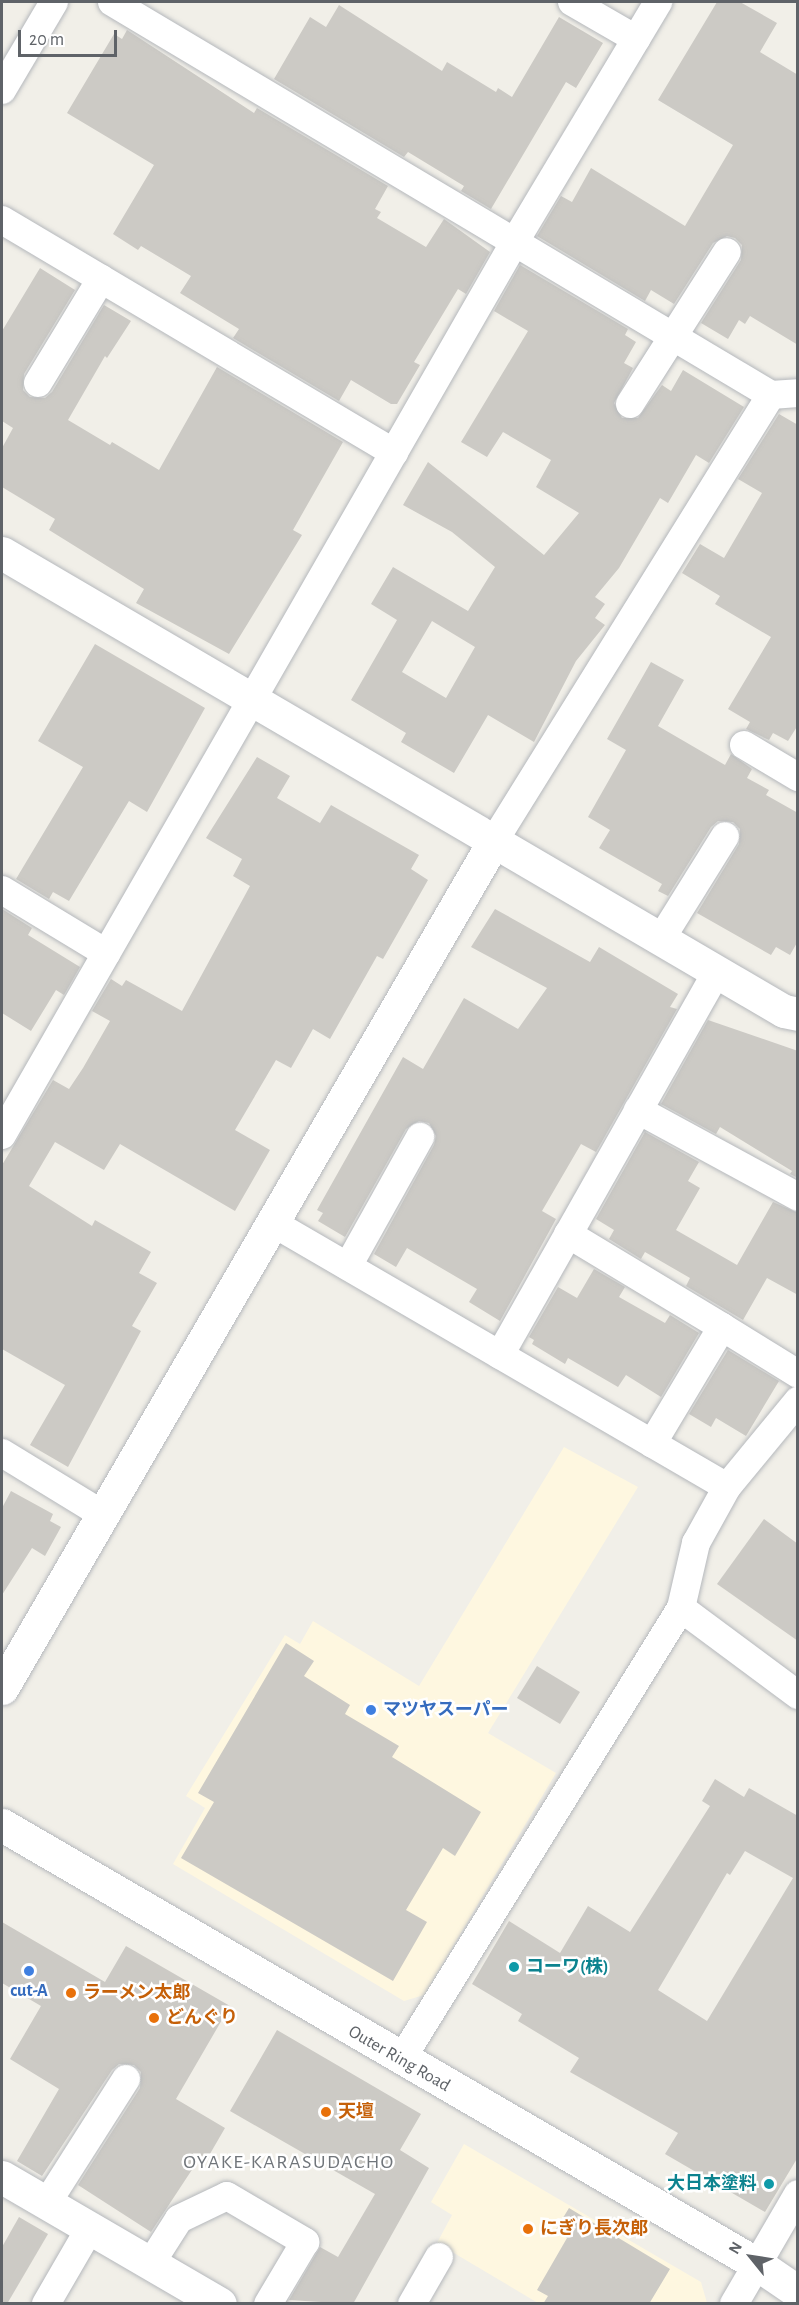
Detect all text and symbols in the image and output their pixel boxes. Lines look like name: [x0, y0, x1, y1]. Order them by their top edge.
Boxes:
scale bar: [21, 18, 120, 56]
text: 20 m: [29, 31, 64, 49]
place label: マツヤスーパー: [383, 1699, 509, 1721]
marker: マツヤスーパー: [364, 1703, 378, 1717]
place label: コーワ(株): [526, 1956, 609, 1978]
marker: コーワ(株): [507, 1960, 521, 1974]
marker: cut-A: [22, 1964, 36, 1978]
place label: cut-A: [10, 1980, 48, 2002]
place label: ラーメン太郎: [83, 1982, 191, 2004]
marker: ラーメン太郎: [64, 1986, 78, 2000]
place label: どんぐり: [166, 2007, 238, 2029]
marker: どんぐり: [147, 2011, 161, 2025]
street label: Outer Ring Road: [344, 2021, 454, 2097]
place label: 天壇: [338, 2101, 374, 2123]
marker: 天壇: [319, 2105, 333, 2119]
district label: OYAKE-KARASUDACHO: [183, 2150, 395, 2174]
place label: 大日本塗料: [667, 2173, 757, 2195]
marker: 大日本塗料: [762, 2177, 776, 2191]
place label: にぎり長次郎: [540, 2218, 648, 2240]
marker: にぎり長次郎: [521, 2222, 535, 2236]
north arrow: [721, 2227, 781, 2287]
text: N: [726, 2239, 745, 2257]

